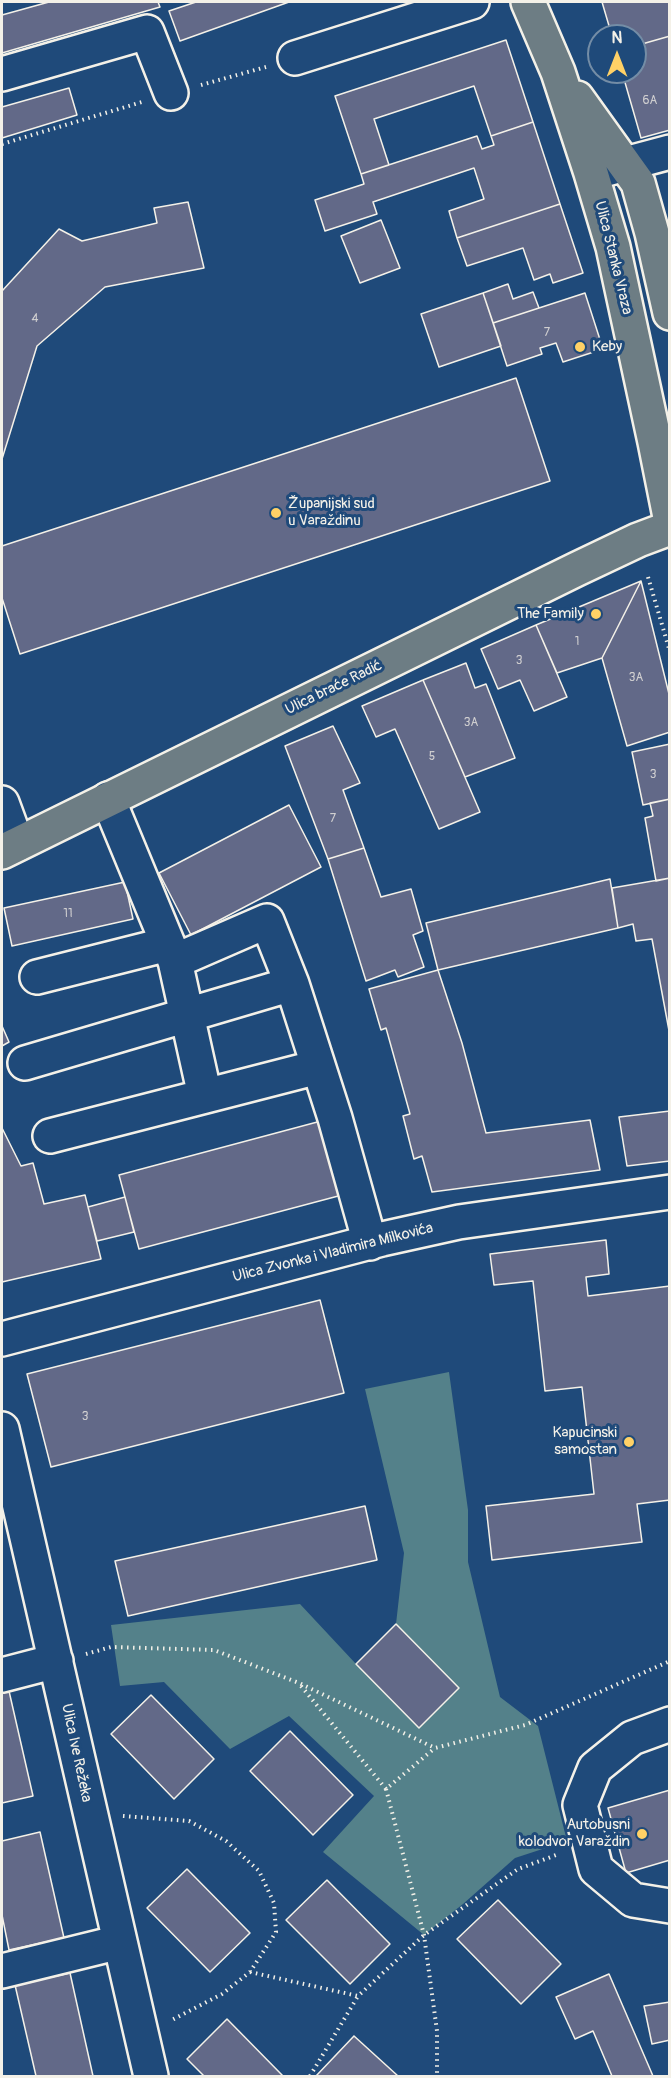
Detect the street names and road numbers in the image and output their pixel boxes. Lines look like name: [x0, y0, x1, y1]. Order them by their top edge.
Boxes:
street label: Ulica Stanka Vraza: [590, 199, 636, 317]
street label: Ulica braće Radić: [283, 657, 385, 719]
street label: Ulica Zvonka i Vladimira Milkovića: [231, 1219, 435, 1287]
street label: Ulica Ive Režeka: [57, 1702, 95, 1804]

